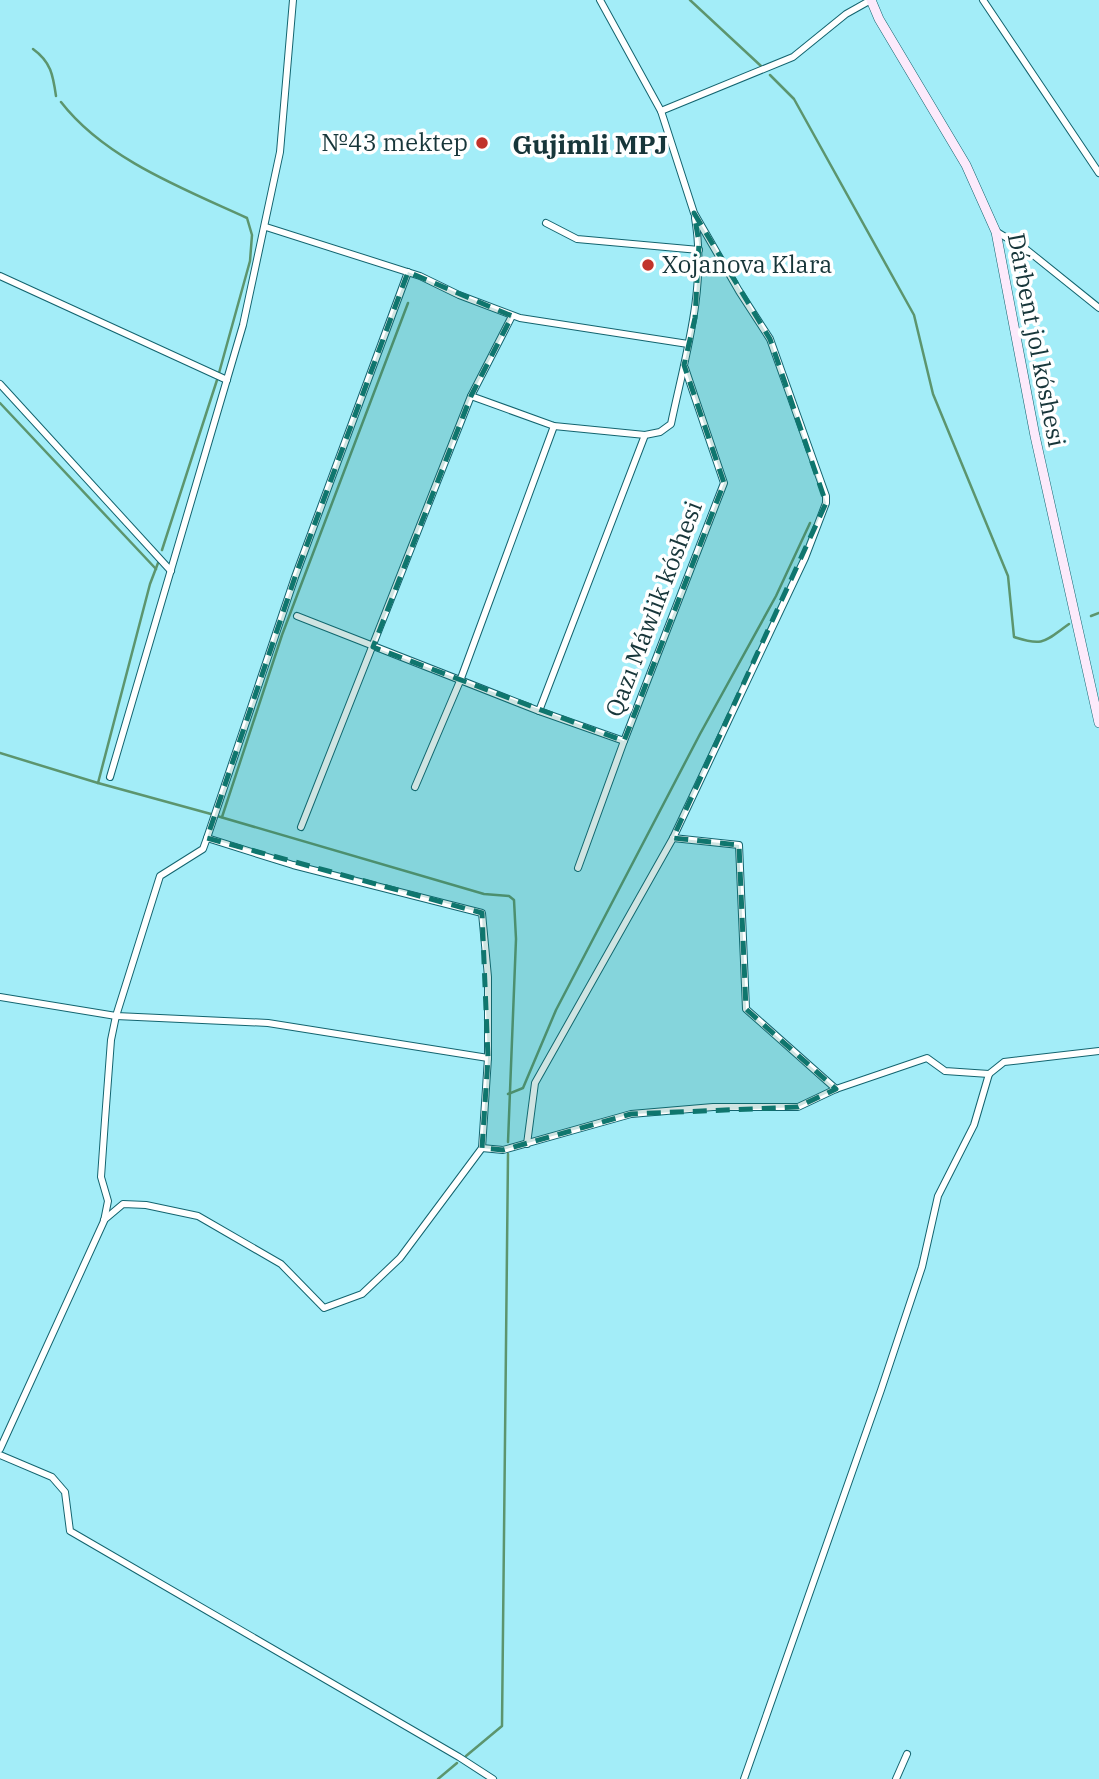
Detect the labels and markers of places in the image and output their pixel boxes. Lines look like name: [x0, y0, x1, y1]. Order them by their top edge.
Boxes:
place label: №43 mektep: [321, 126, 468, 158]
marker: №43 mektep: [474, 135, 490, 151]
place label: Xojanova Klara: [662, 248, 832, 280]
marker: Xojanova Klara: [640, 257, 656, 273]

